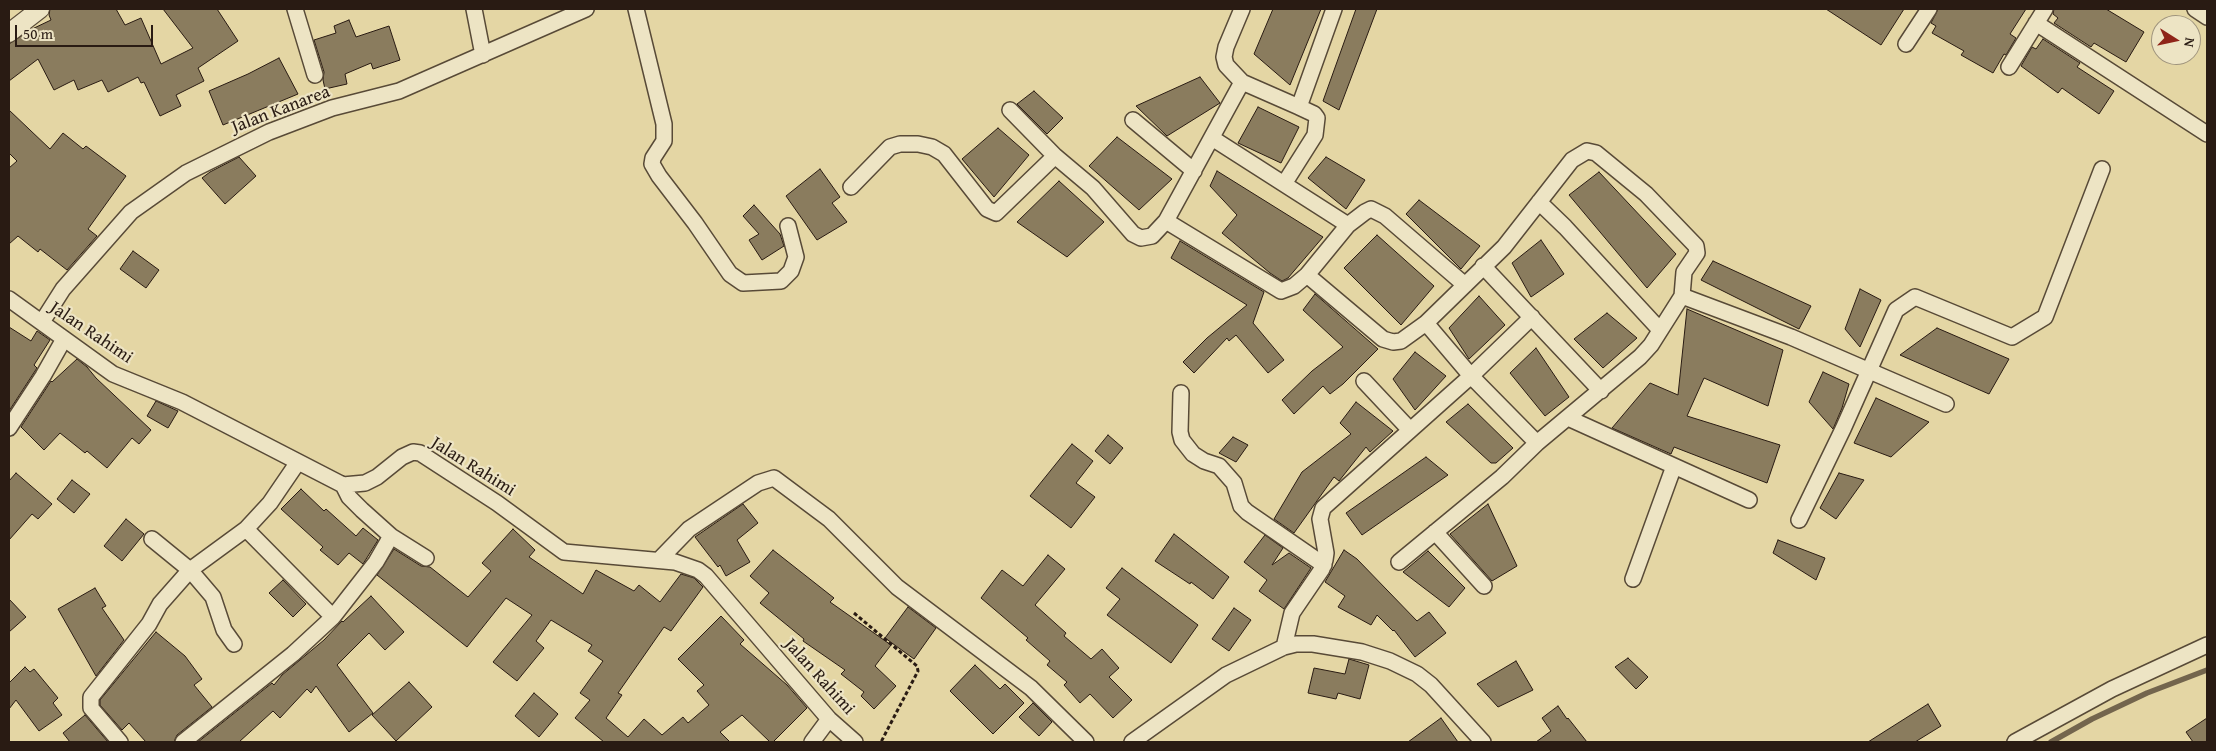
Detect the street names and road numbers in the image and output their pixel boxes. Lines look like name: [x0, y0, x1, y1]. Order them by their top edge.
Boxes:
street label: Jalan Kanarea: [229, 81, 333, 139]
street label: Jalan Rahimi: [45, 297, 137, 369]
street label: Jalan Rahimi: [427, 433, 519, 501]
street label: Jalan Rahimi: [779, 634, 859, 720]

